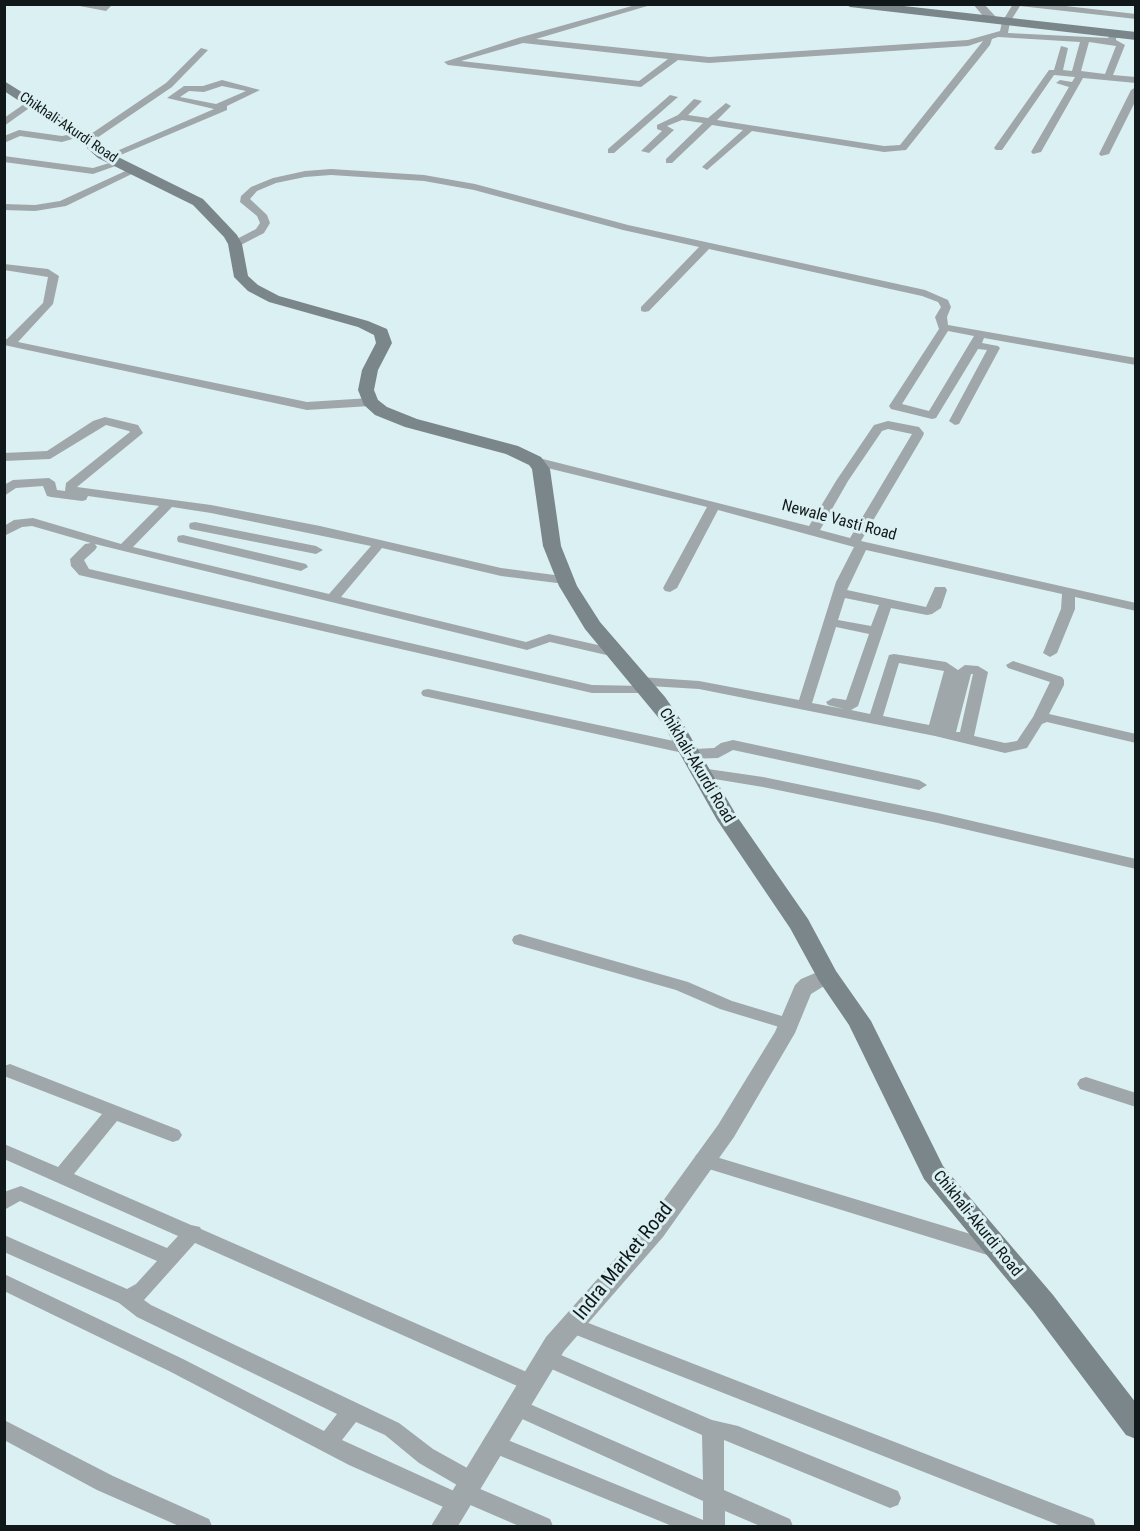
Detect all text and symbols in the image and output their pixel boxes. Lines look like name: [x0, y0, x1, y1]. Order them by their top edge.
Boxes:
street label: Chikhali-Akurdi Road: [16, 89, 120, 167]
street label: Newale Vasti Road: [779, 496, 899, 546]
street label: Chikhali-Akurdi Road: [654, 705, 738, 827]
street label: Chikhali-Akurdi Road: [928, 1167, 1026, 1281]
street label: Indra Market Road: [569, 1198, 679, 1326]

